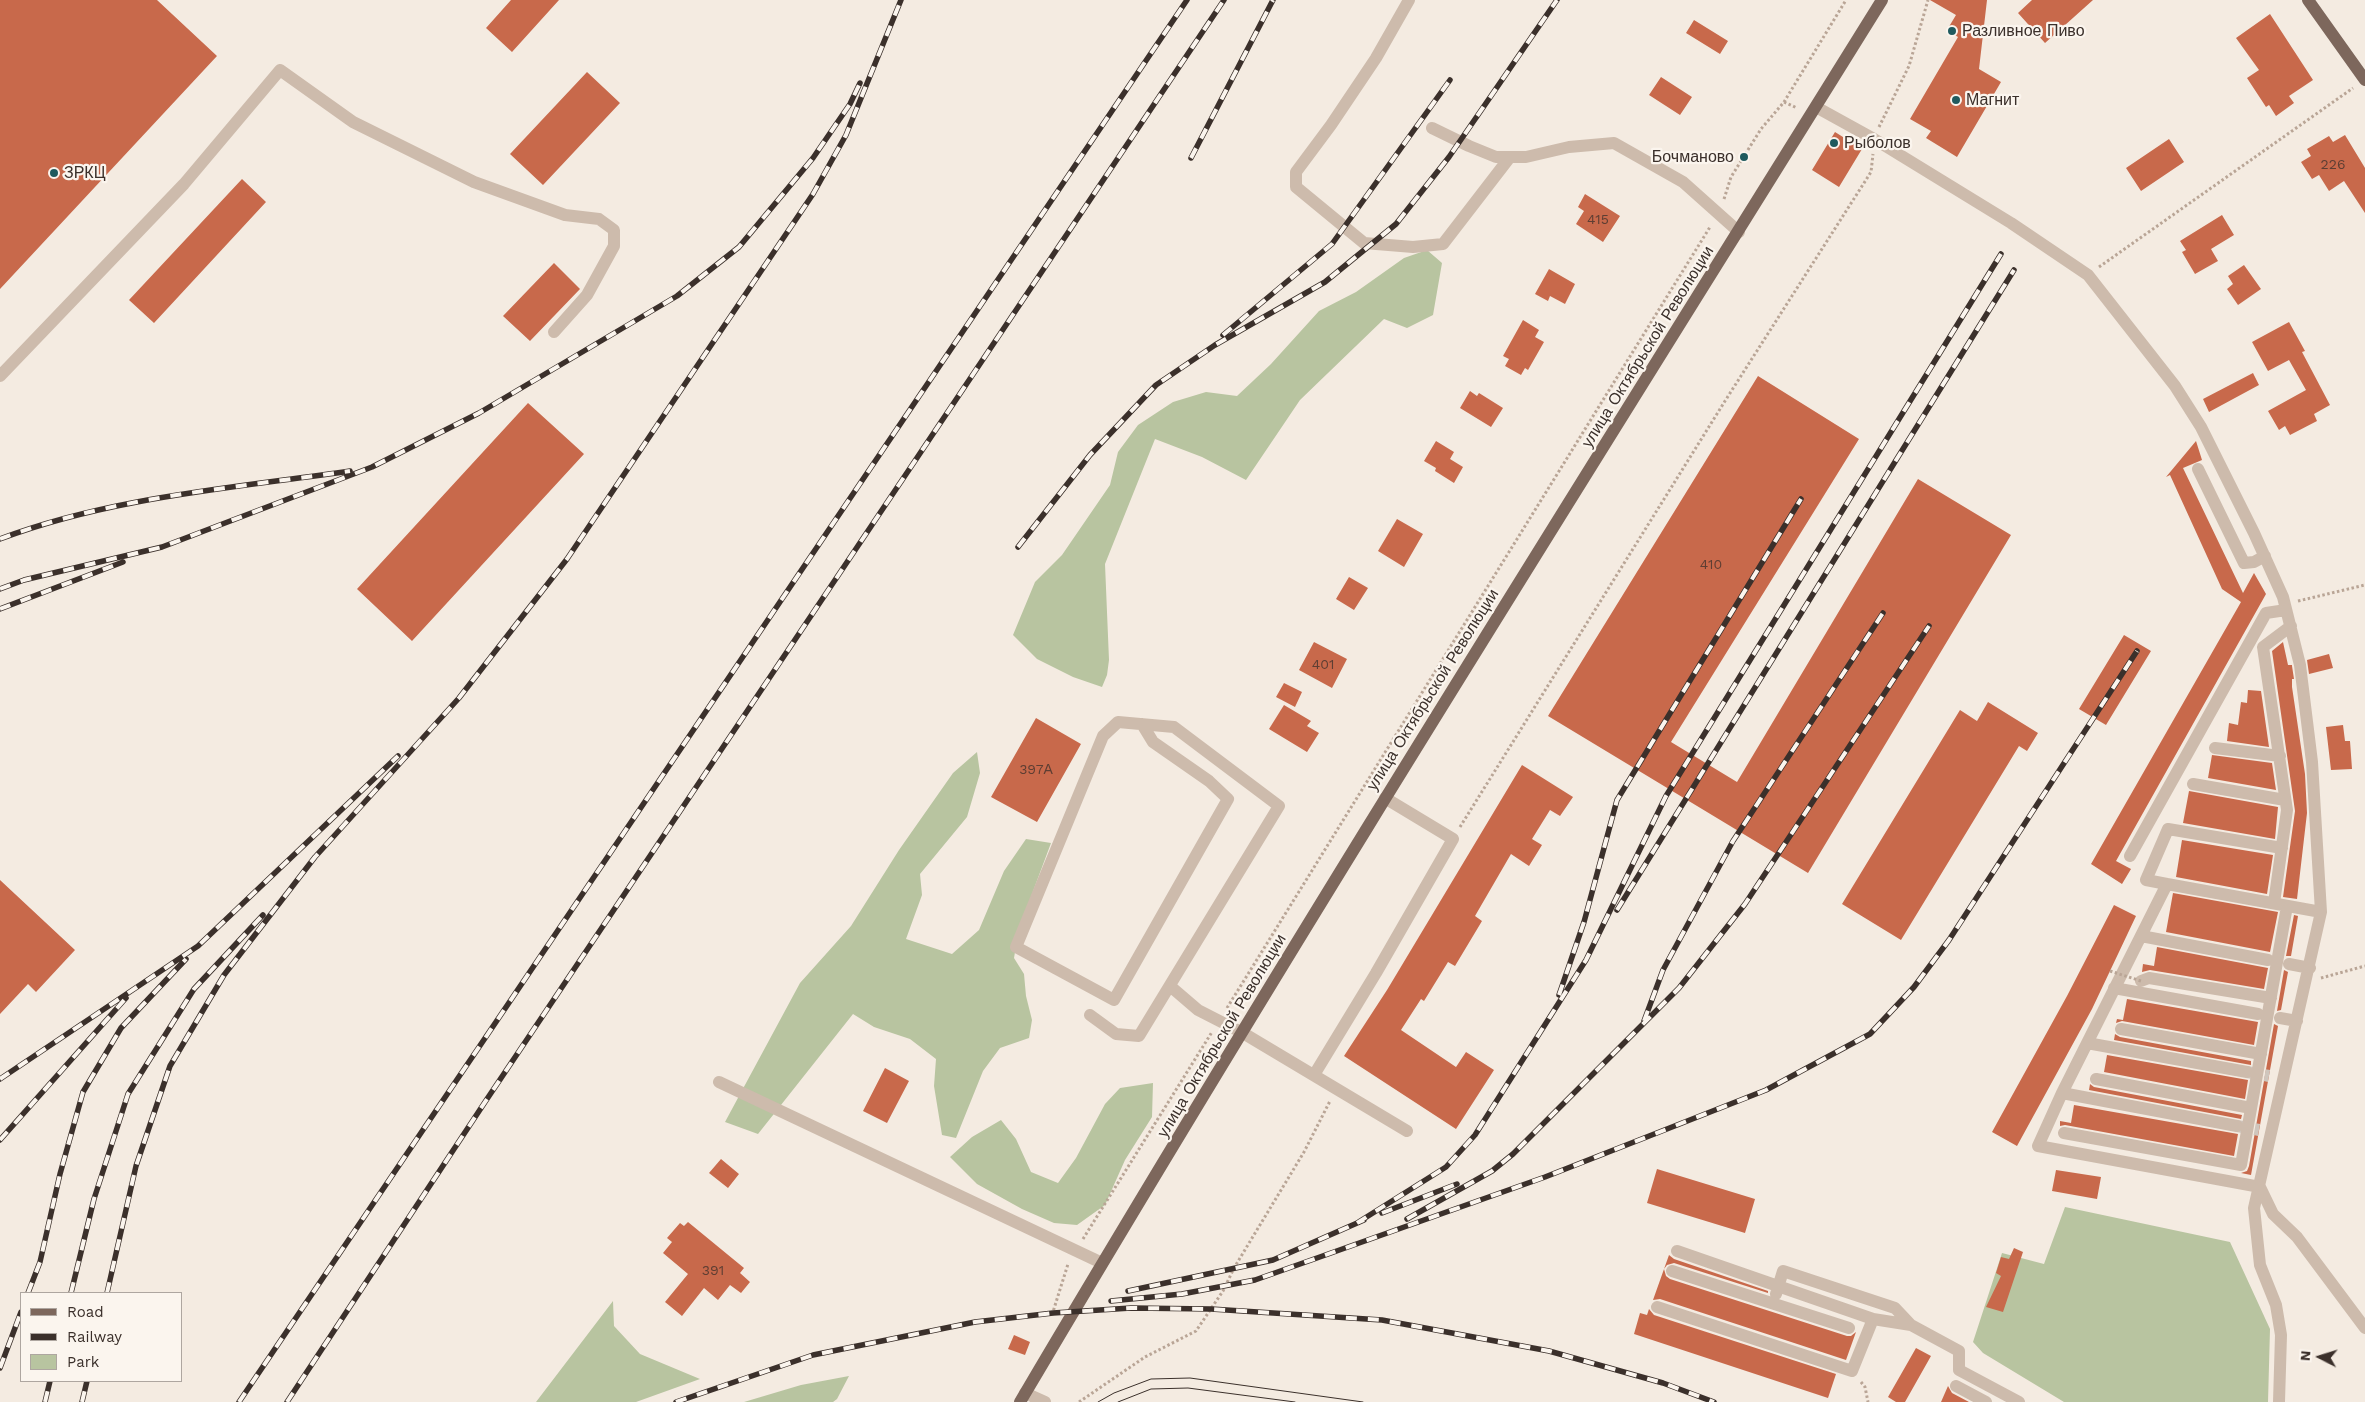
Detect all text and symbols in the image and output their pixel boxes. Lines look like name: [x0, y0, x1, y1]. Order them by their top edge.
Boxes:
place label: Разливное Пиво: [1962, 21, 2085, 41]
marker: Разливное Пиво: [1946, 25, 1958, 37]
place label: Магнит: [1966, 90, 2019, 110]
marker: Магнит: [1950, 94, 1962, 106]
place label: Рыболов: [1844, 133, 1911, 153]
marker: Рыболов: [1828, 137, 1840, 149]
place label: Бочманово: [1652, 147, 1734, 167]
marker: Бочманово: [1738, 151, 1750, 163]
house number: 226: [2321, 157, 2345, 173]
place label: ЗРКЦ: [64, 163, 105, 183]
marker: ЗРКЦ: [48, 167, 60, 179]
house number: 415: [1587, 212, 1609, 228]
street label: улица Октябрьской Революции: [1578, 243, 1718, 451]
house number: 410: [1700, 557, 1722, 573]
street label: улица Октябрьской Революции: [1363, 586, 1503, 794]
house number: 401: [1312, 657, 1334, 673]
house number: 397А: [1019, 762, 1053, 778]
street label: улица Октябрьской Революции: [1154, 931, 1290, 1141]
house number: 391: [702, 1263, 724, 1279]
legend: [20, 1292, 182, 1382]
text: Road: [67, 1303, 104, 1321]
text: Railway: [67, 1328, 122, 1346]
north arrow: [2295, 1332, 2345, 1382]
text: N: [2297, 1350, 2313, 1362]
text: Park: [67, 1353, 99, 1371]

